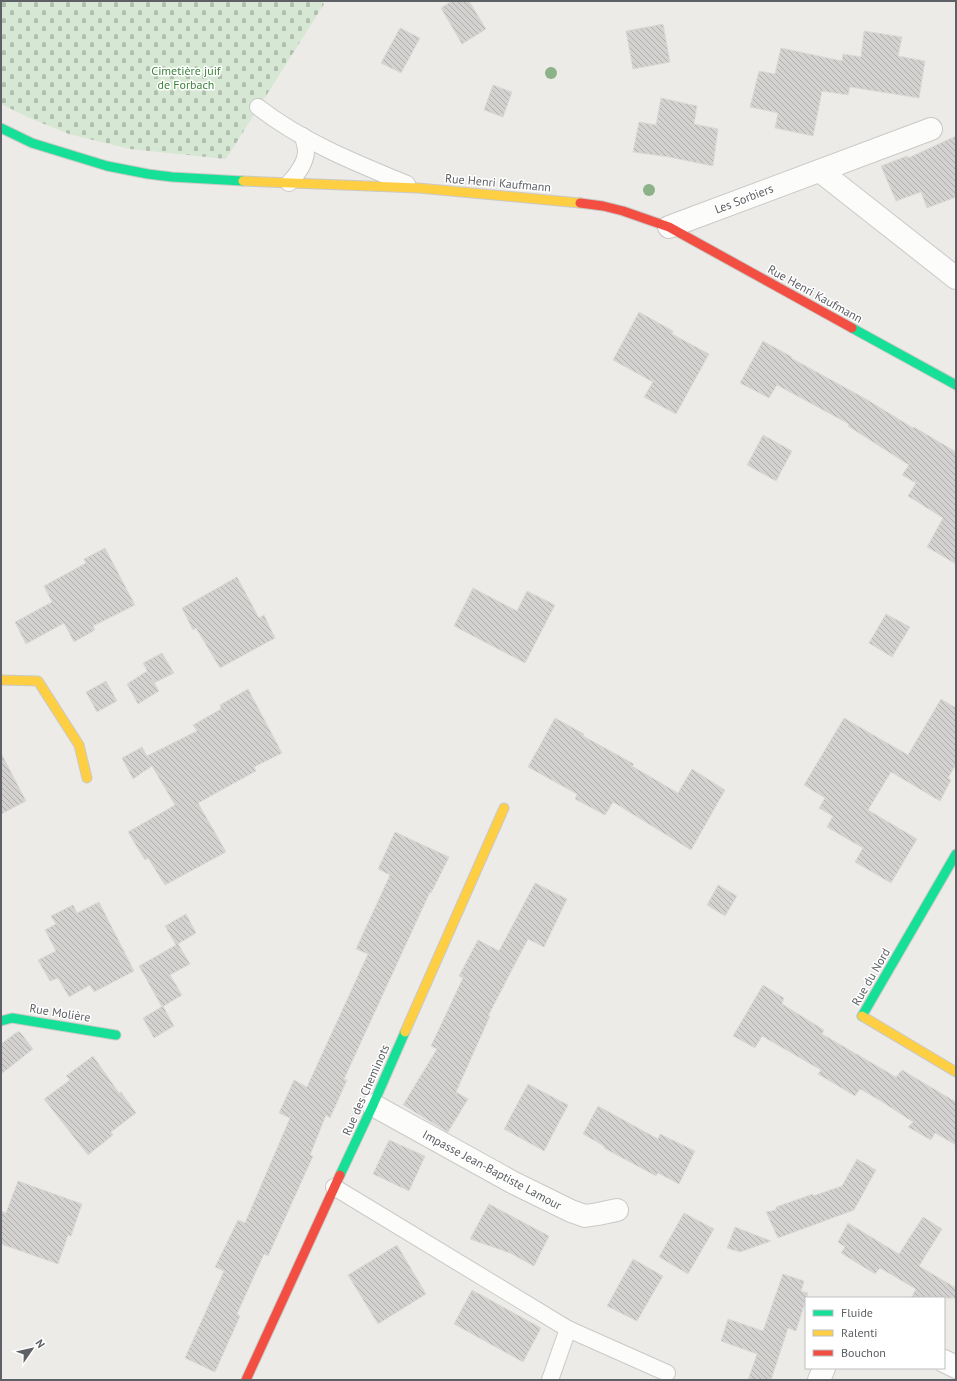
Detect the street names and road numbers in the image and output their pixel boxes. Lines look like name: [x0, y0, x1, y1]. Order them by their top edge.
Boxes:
street label: Rue Henri Kaufmann: [445, 170, 552, 195]
street label: Les Sorbiers: [712, 180, 775, 217]
street label: Rue Henri Kaufmann: [765, 261, 865, 326]
street label: Rue du Nord: [848, 945, 893, 1008]
street label: Rue Molière: [28, 1000, 92, 1025]
street label: Rue des Cheminots: [339, 1042, 392, 1138]
street label: Impasse Jean-Baptiste Lamour: [420, 1127, 564, 1213]

